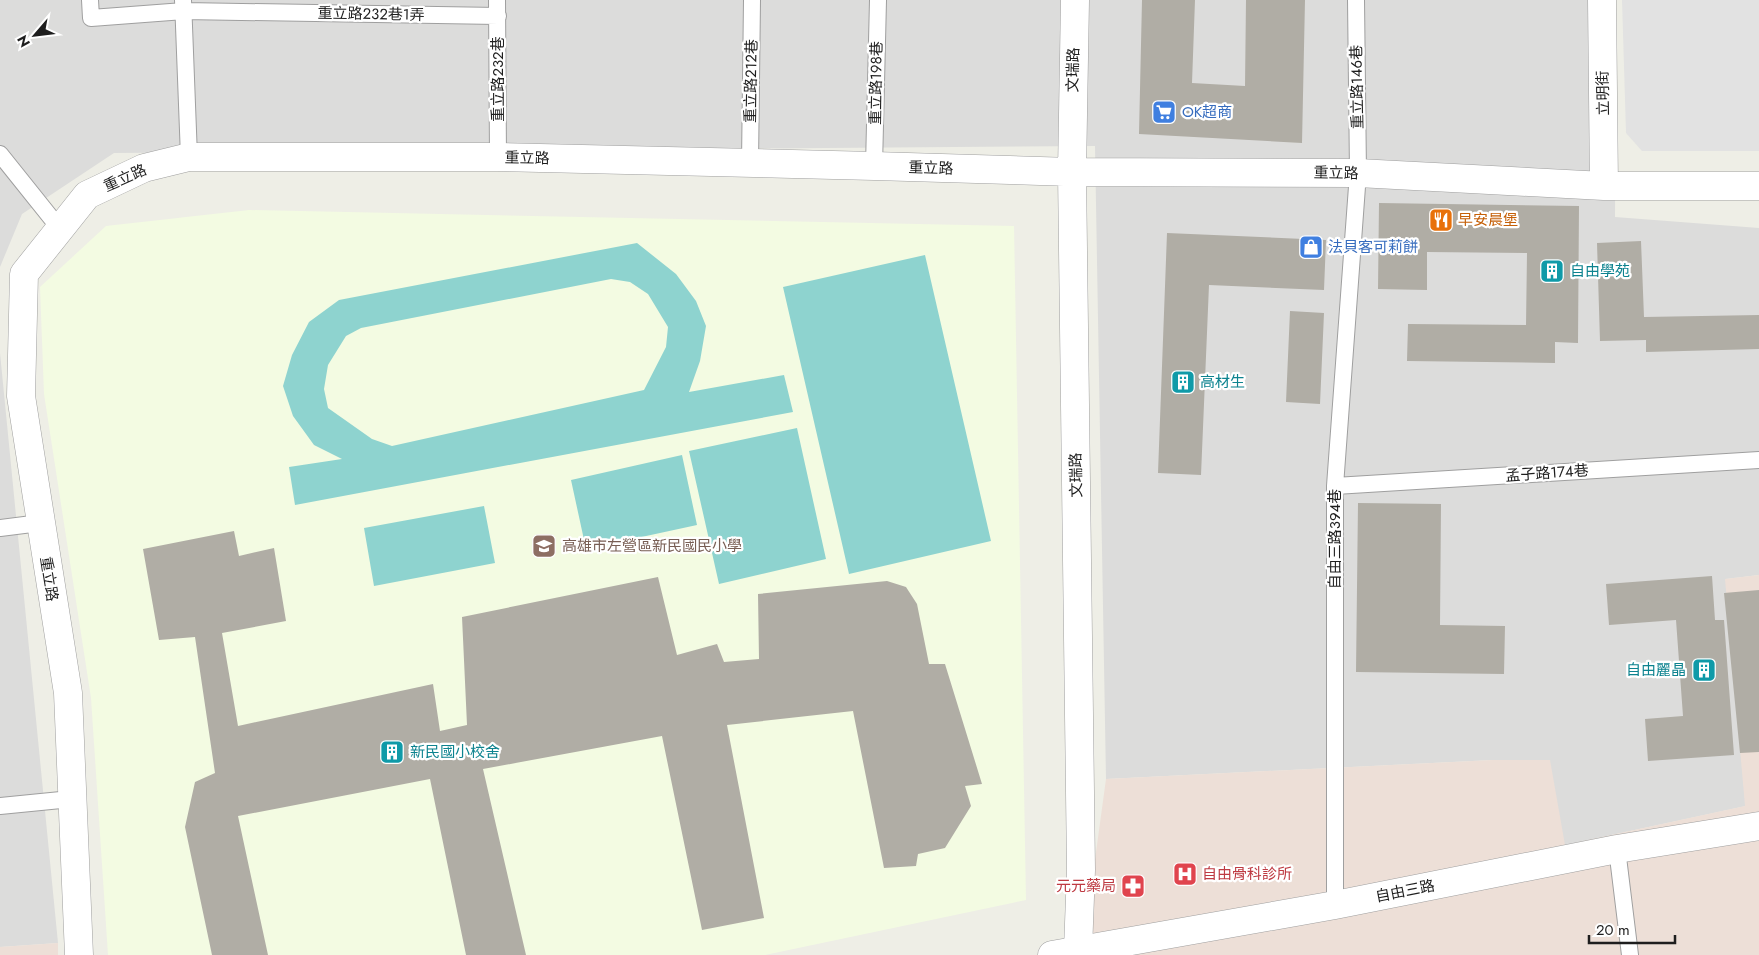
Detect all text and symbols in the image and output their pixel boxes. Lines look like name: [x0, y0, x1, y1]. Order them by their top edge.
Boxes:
street label: 重立路232巷1弄: [317, 2, 425, 26]
north arrow: [10, 10, 60, 60]
text: N: [12, 31, 35, 51]
street label: 重立路232巷: [487, 36, 509, 122]
street label: 重立路212巷: [739, 39, 763, 123]
street label: 重立路198巷: [864, 41, 888, 125]
street label: 重立路146巷: [1345, 45, 1369, 129]
street label: 文瑞路: [1062, 47, 1084, 93]
street label: 立明街: [1592, 70, 1614, 116]
supermarket icon: OK超商: [1151, 99, 1177, 125]
place label: OK超商: [1182, 101, 1232, 123]
street label: 重立路: [504, 147, 550, 169]
street label: 重立路: [908, 156, 954, 180]
street label: 重立路: [100, 159, 150, 197]
street label: 重立路: [1313, 162, 1359, 184]
restaurant icon: 早安晨堡: [1428, 207, 1454, 233]
place label: 早安晨堡: [1458, 209, 1518, 231]
shop icon: 法貝客可莉餅: [1298, 234, 1324, 260]
place label: 法貝客可莉餅: [1328, 236, 1418, 258]
building icon: 自由學苑: [1539, 258, 1565, 284]
place label: 自由學苑: [1570, 260, 1630, 282]
building icon: 高材生: [1170, 369, 1196, 395]
place label: 高材生: [1200, 371, 1245, 393]
street label: 文瑞路: [1065, 452, 1087, 498]
street label: 孟子路174巷: [1505, 459, 1589, 487]
street label: 自由三路394巷: [1324, 489, 1346, 589]
school or university icon: 高雄市左營區新民國民小學: [531, 533, 557, 559]
place label: 高雄市左營區新民國民小學: [562, 535, 742, 557]
street label: 重立路: [35, 555, 63, 603]
building icon: 自由麗晶: [1691, 657, 1717, 683]
place label: 自由麗晶: [1626, 659, 1686, 681]
building icon: 新民國小校舍: [379, 739, 405, 765]
place label: 新民國小校舍: [410, 741, 500, 763]
hospital icon: 自由骨科診所: [1172, 861, 1198, 887]
place label: 自由骨科診所: [1202, 863, 1292, 885]
pharmacy icon: 元元藥局: [1120, 873, 1146, 899]
street label: 自由三路: [1373, 874, 1437, 908]
place label: 元元藥局: [1056, 875, 1116, 897]
scale bar: [1589, 912, 1675, 944]
text: 20 m: [1596, 919, 1630, 941]

